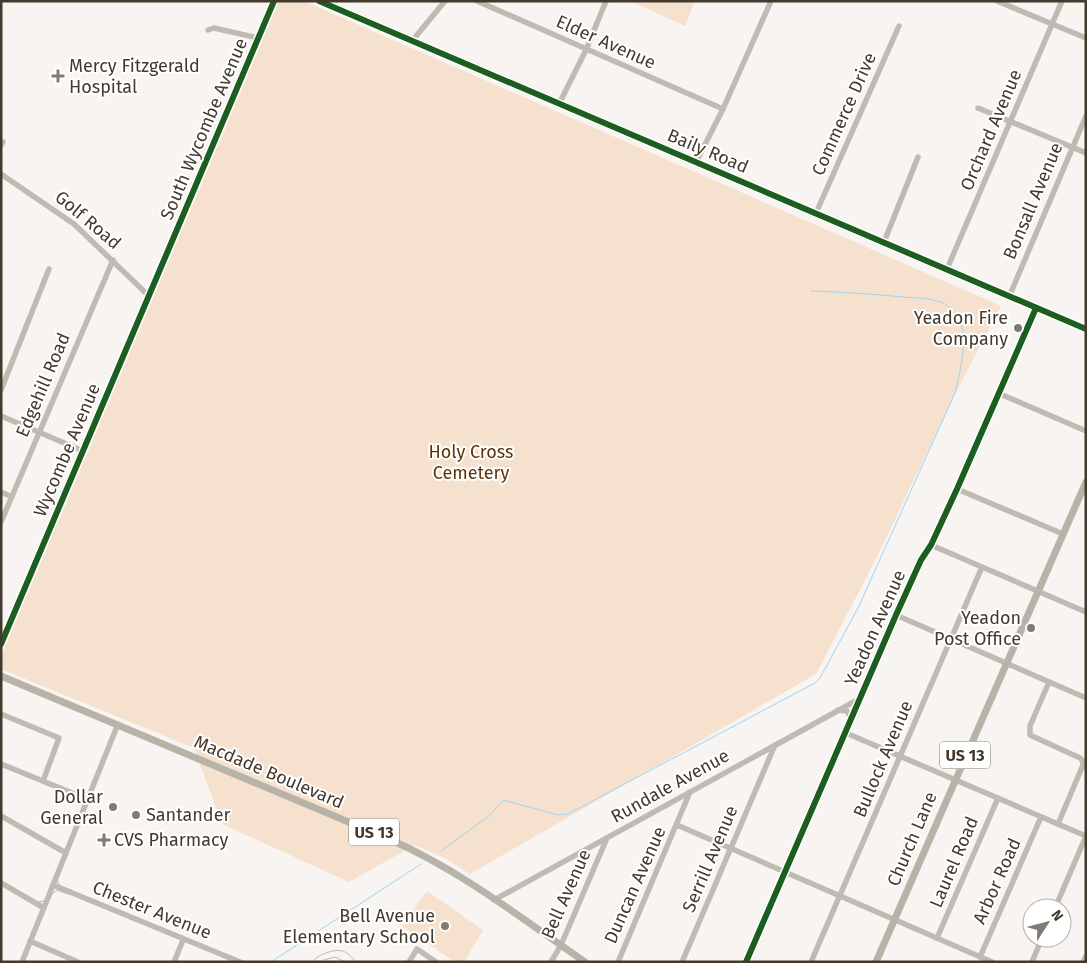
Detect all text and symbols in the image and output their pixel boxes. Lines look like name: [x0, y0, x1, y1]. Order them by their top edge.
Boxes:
street label: Elder Avenue: [553, 10, 659, 74]
street label: South Wycombe Avenue: [156, 35, 252, 223]
street label: Commerce Drive: [807, 49, 881, 179]
place label: Mercy Fitzgerald Hospital: [69, 55, 200, 98]
street label: Orchard Avenue: [956, 66, 1026, 194]
marker: Mercy Fitzgerald Hospital: [51, 69, 65, 83]
street label: Baily Road: [664, 124, 752, 178]
street label: Bonsall Avenue: [998, 139, 1068, 263]
street label: Golf Road: [50, 186, 126, 254]
place label: Yeadon Fire Company: [914, 307, 1008, 350]
marker: Yeadon Fire Company: [1012, 322, 1024, 334]
street label: Edgehill Road: [11, 329, 75, 441]
street label: Wycombe Avenue: [29, 380, 105, 520]
park label: Holy Cross Cemetery: [429, 441, 513, 484]
street label: Yeadon Avenue: [840, 567, 910, 689]
place label: Yeadon Post Office: [934, 607, 1021, 650]
marker: Yeadon Post Office: [1025, 622, 1037, 634]
street label: Bullock Avenue: [849, 697, 917, 821]
street label: Macdade Boulevard: [191, 731, 347, 813]
road number: US 13: [940, 742, 990, 768]
street label: Rundale Avenue: [607, 744, 733, 828]
place label: Dollar General: [40, 786, 103, 829]
street label: Church Lane: [882, 789, 942, 889]
marker: Dollar General: [107, 801, 119, 813]
street label: Serrill Avenue: [678, 802, 742, 916]
place label: Santander: [146, 804, 230, 826]
marker: Santander: [130, 809, 142, 821]
street label: Laurel Road: [925, 813, 983, 911]
road number: US 13: [349, 819, 399, 846]
street label: Duncan Avenue: [599, 823, 671, 947]
place label: CVS Pharmacy: [114, 829, 229, 851]
marker: CVS Pharmacy: [98, 834, 110, 846]
street label: Arbor Road: [968, 835, 1026, 927]
street label: Bell Avenue: [536, 846, 596, 942]
street label: Chester Avenue: [89, 876, 215, 944]
north arrow: [1022, 898, 1072, 948]
place label: Bell Avenue Elementary School: [283, 905, 435, 948]
text: N: [1048, 907, 1067, 924]
marker: Bell Avenue Elementary School: [439, 920, 451, 932]

